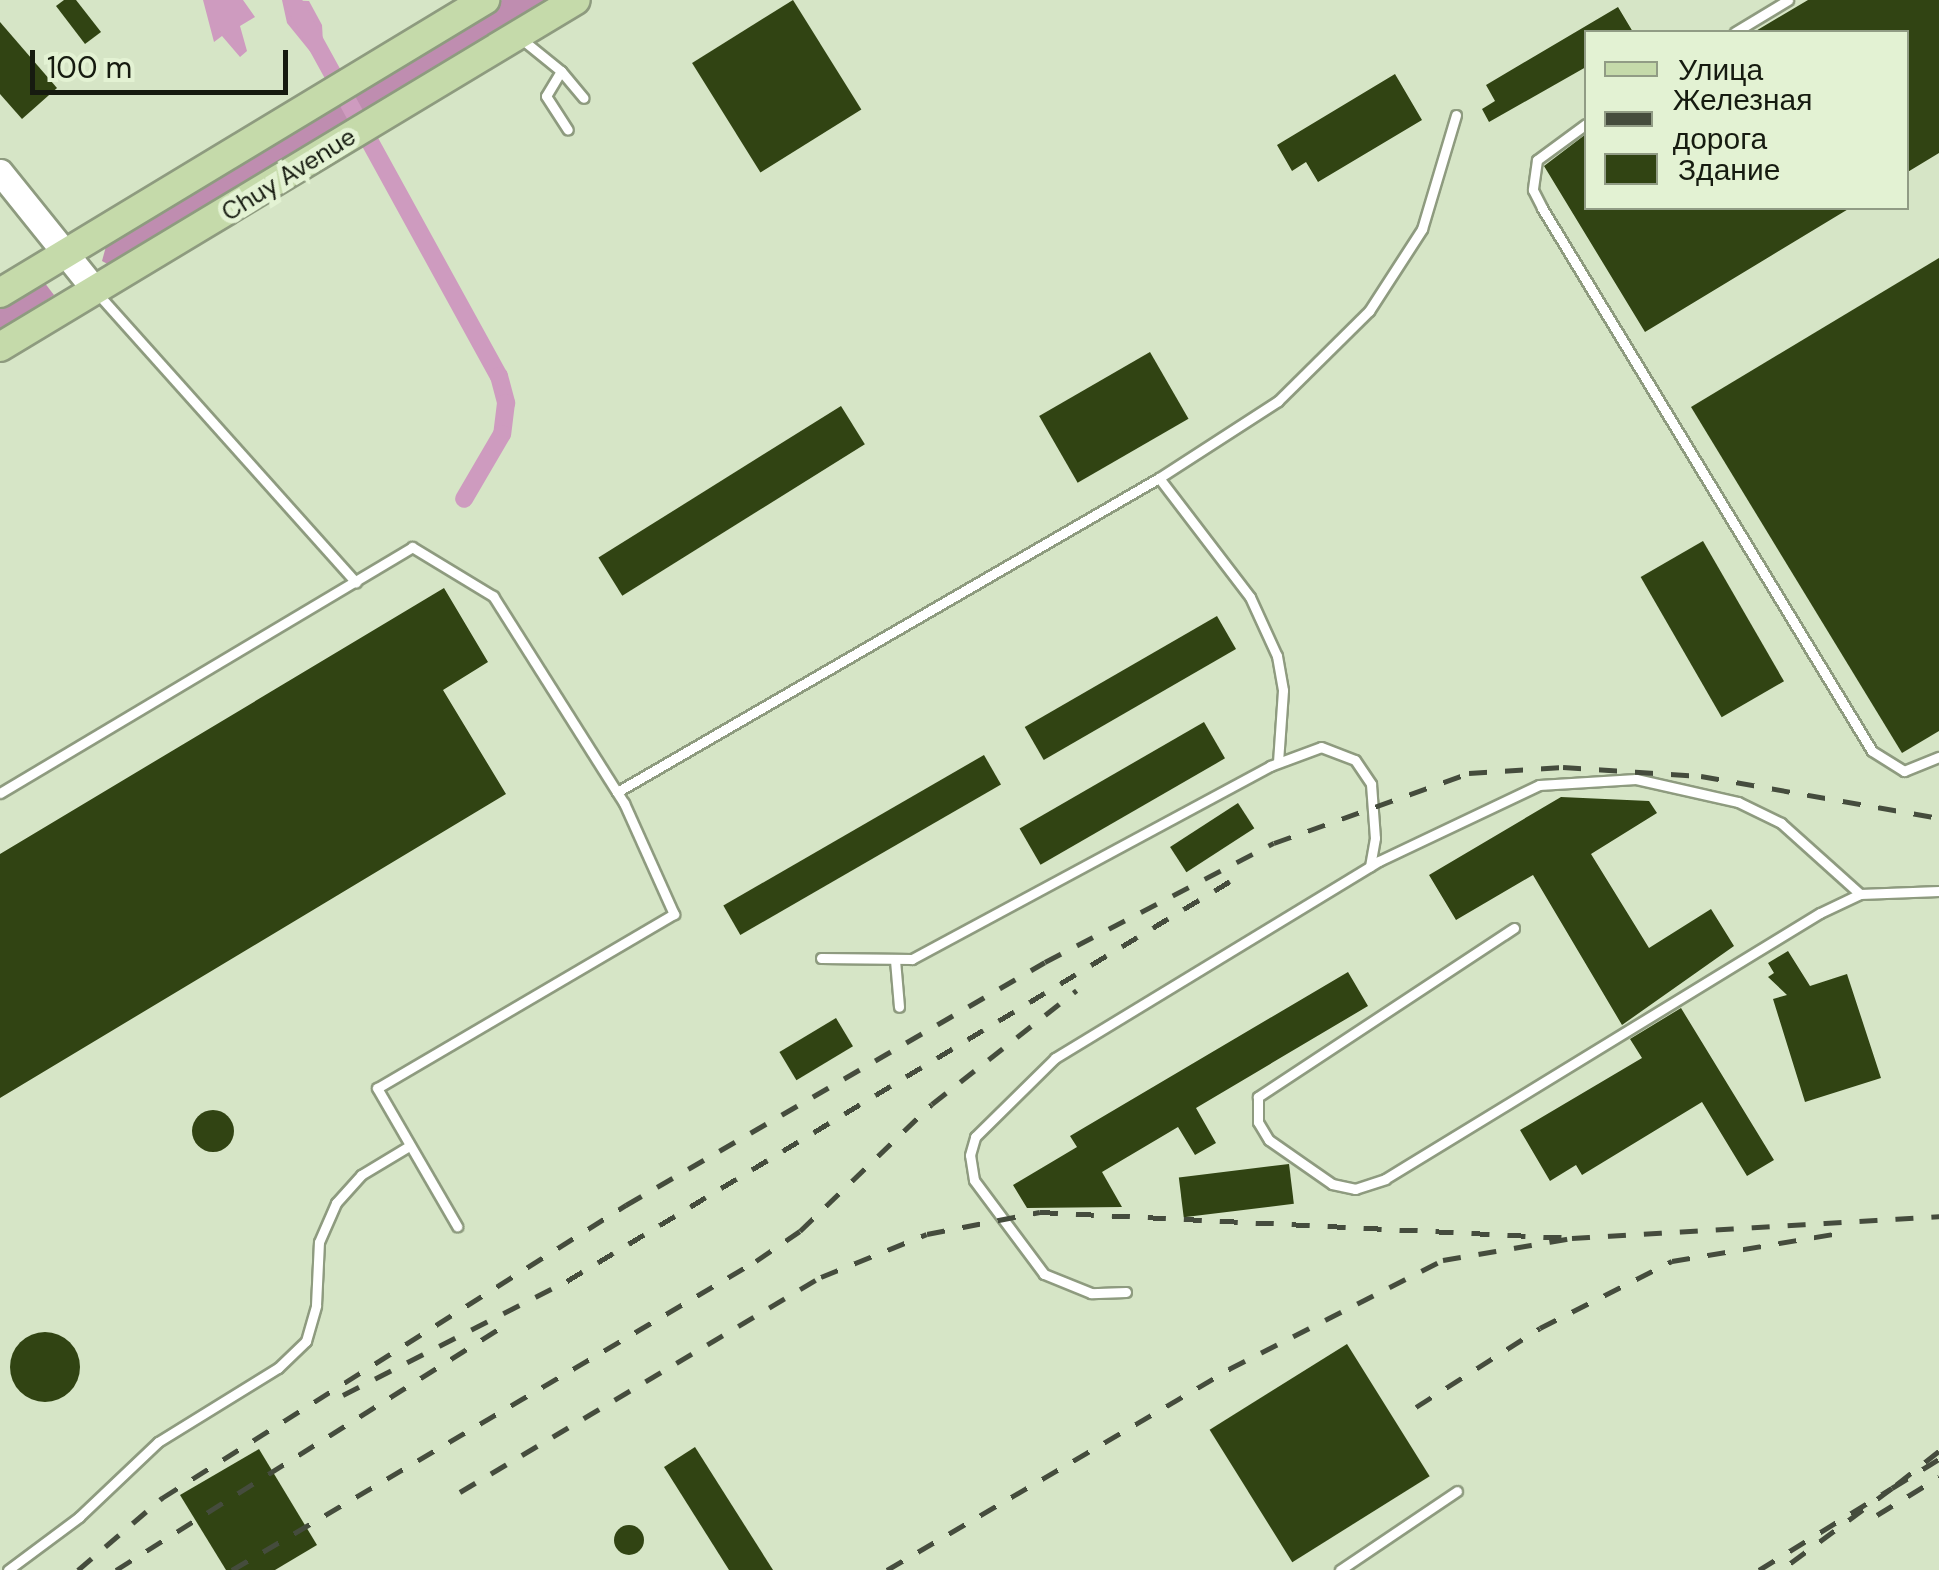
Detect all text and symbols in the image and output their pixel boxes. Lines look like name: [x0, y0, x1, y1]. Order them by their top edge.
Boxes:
scale bar: [35, 30, 292, 92]
legend: [1584, 30, 1909, 210]
text: 100 m: [47, 48, 132, 87]
text: Улица: [1678, 50, 1763, 89]
text: Железная дорога: [1673, 80, 1812, 158]
street label: Chuy Avenue: [217, 122, 361, 228]
text: Здание: [1678, 150, 1780, 189]

